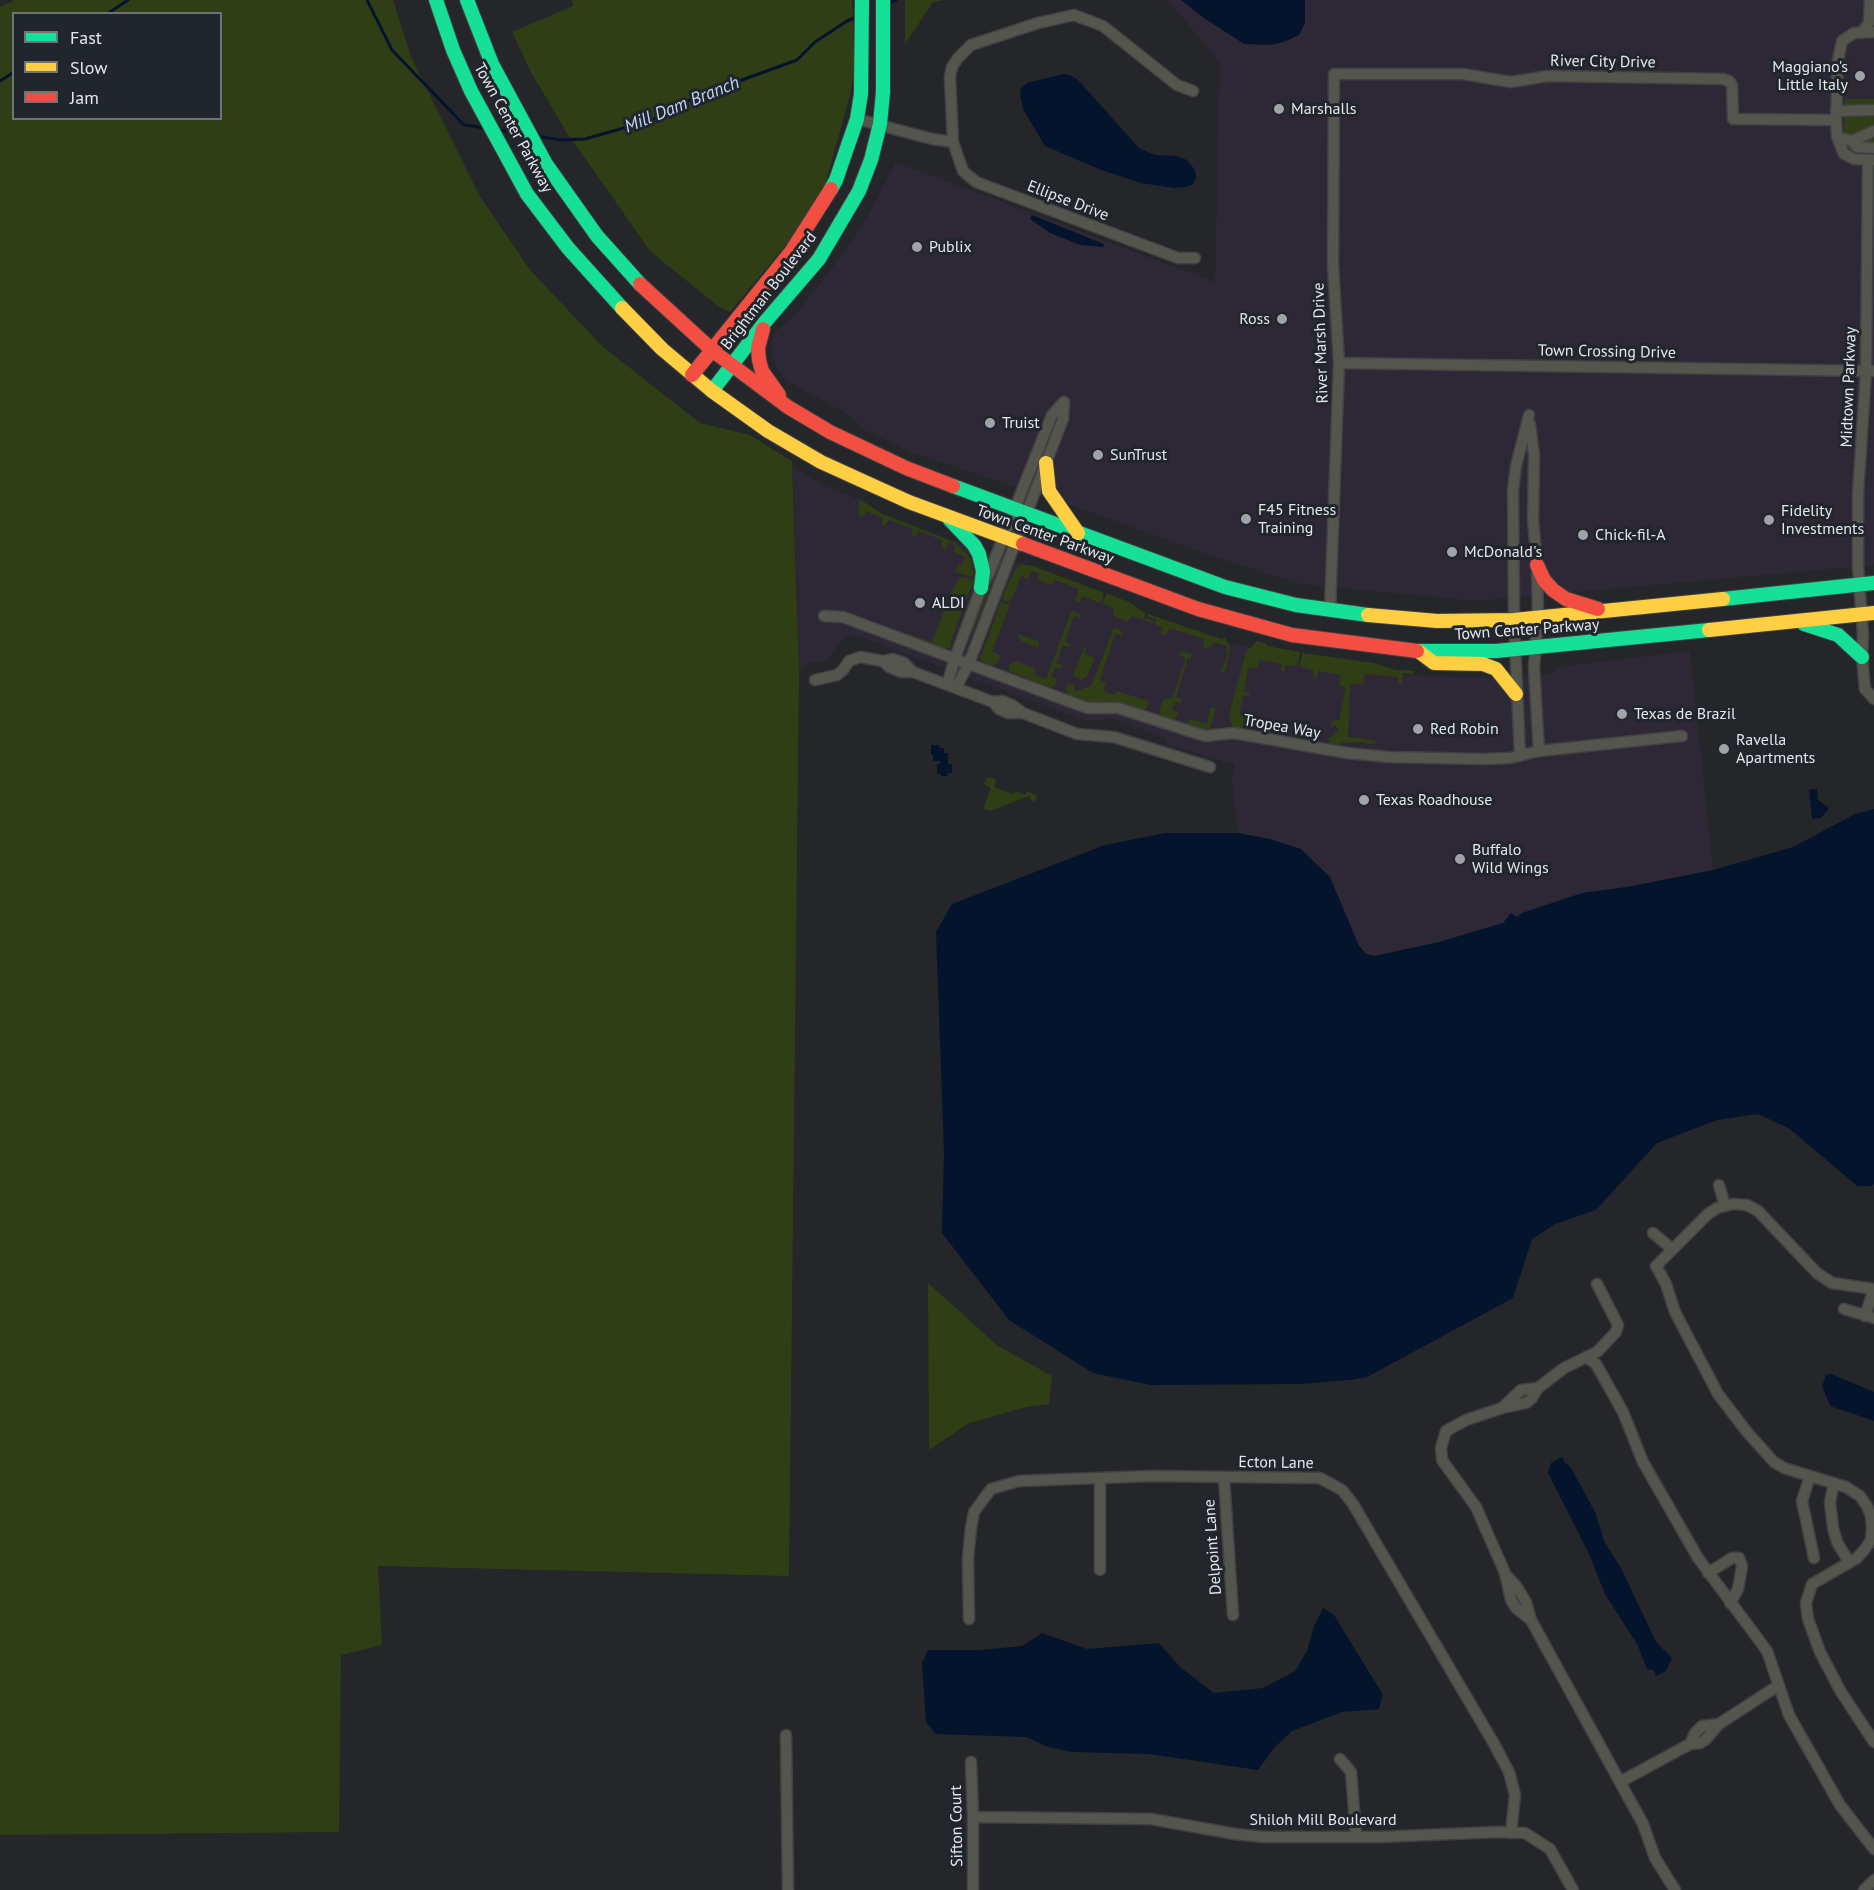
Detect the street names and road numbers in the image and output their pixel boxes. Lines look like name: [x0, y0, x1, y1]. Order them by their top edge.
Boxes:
street label: River City Drive: [1550, 51, 1656, 73]
street label: Town Center Parkway: [469, 60, 557, 196]
street label: Ellipse Drive: [1024, 177, 1112, 225]
street label: Brightman Boulevard: [717, 228, 821, 354]
street label: River Marsh Drive: [1309, 282, 1333, 404]
street label: Midtown Parkway: [1837, 326, 1861, 448]
street label: Town Crossing Drive: [1538, 341, 1676, 363]
street label: Town Center Parkway: [974, 501, 1116, 569]
street label: Town Center Parkway: [1454, 615, 1600, 645]
street label: Tropea Way: [1242, 711, 1322, 743]
street label: Ecton Lane: [1238, 1453, 1314, 1473]
street label: Delpoint Lane: [1200, 1498, 1226, 1596]
street label: Sifton Court: [947, 1785, 967, 1867]
street label: Shiloh Mill Boulevard: [1249, 1810, 1397, 1830]

